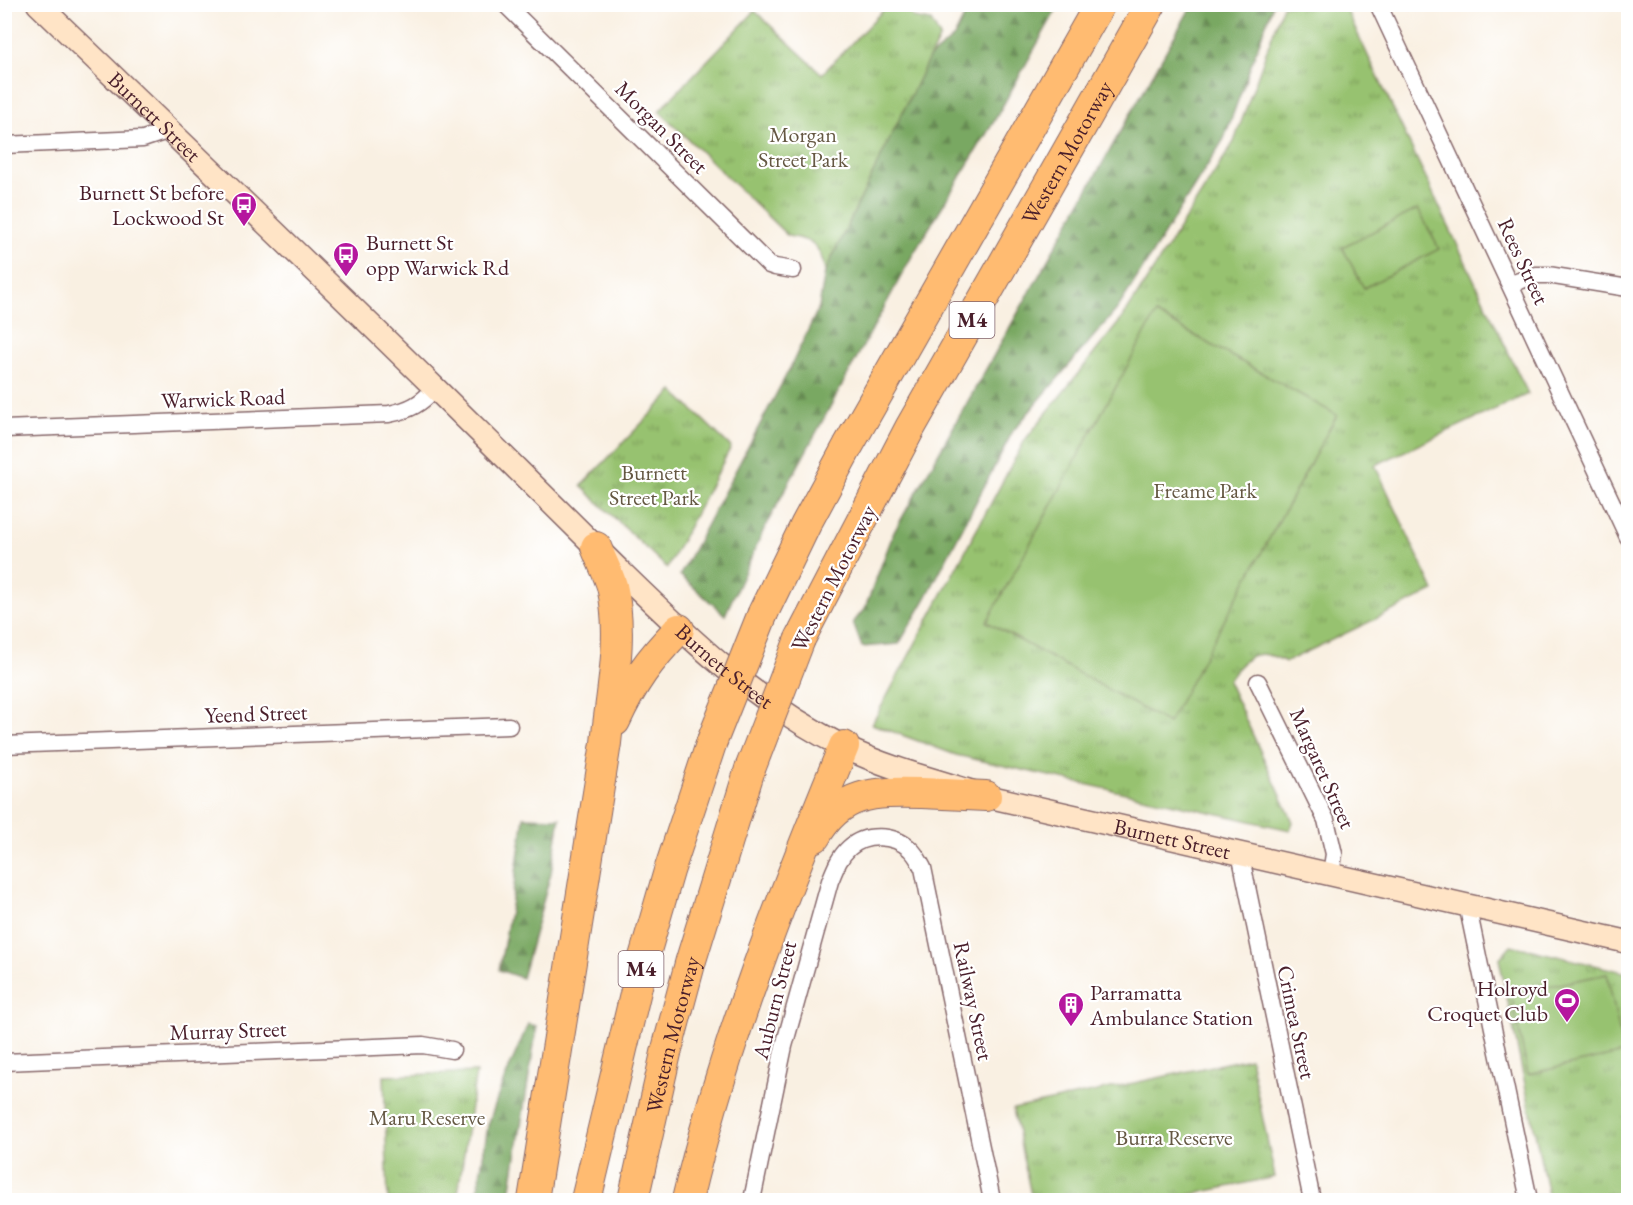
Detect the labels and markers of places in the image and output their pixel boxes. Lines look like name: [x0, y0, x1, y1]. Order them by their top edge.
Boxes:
place label: Burnett St before Lockwood St: [79, 178, 224, 232]
bus stop icon: Burnett St before Lockwood St: [229, 190, 259, 228]
place label: Burnett St opp Warwick Rd: [366, 228, 510, 282]
bus stop icon: Burnett St opp Warwick Rd: [331, 240, 361, 278]
place label: Holroyd Croquet Club: [1427, 974, 1549, 1028]
place label: Parramatta Ambulance Station: [1089, 978, 1254, 1032]
sports icon: Holroyd Croquet Club: [1552, 986, 1582, 1024]
building icon: Parramatta Ambulance Station: [1056, 990, 1086, 1028]

